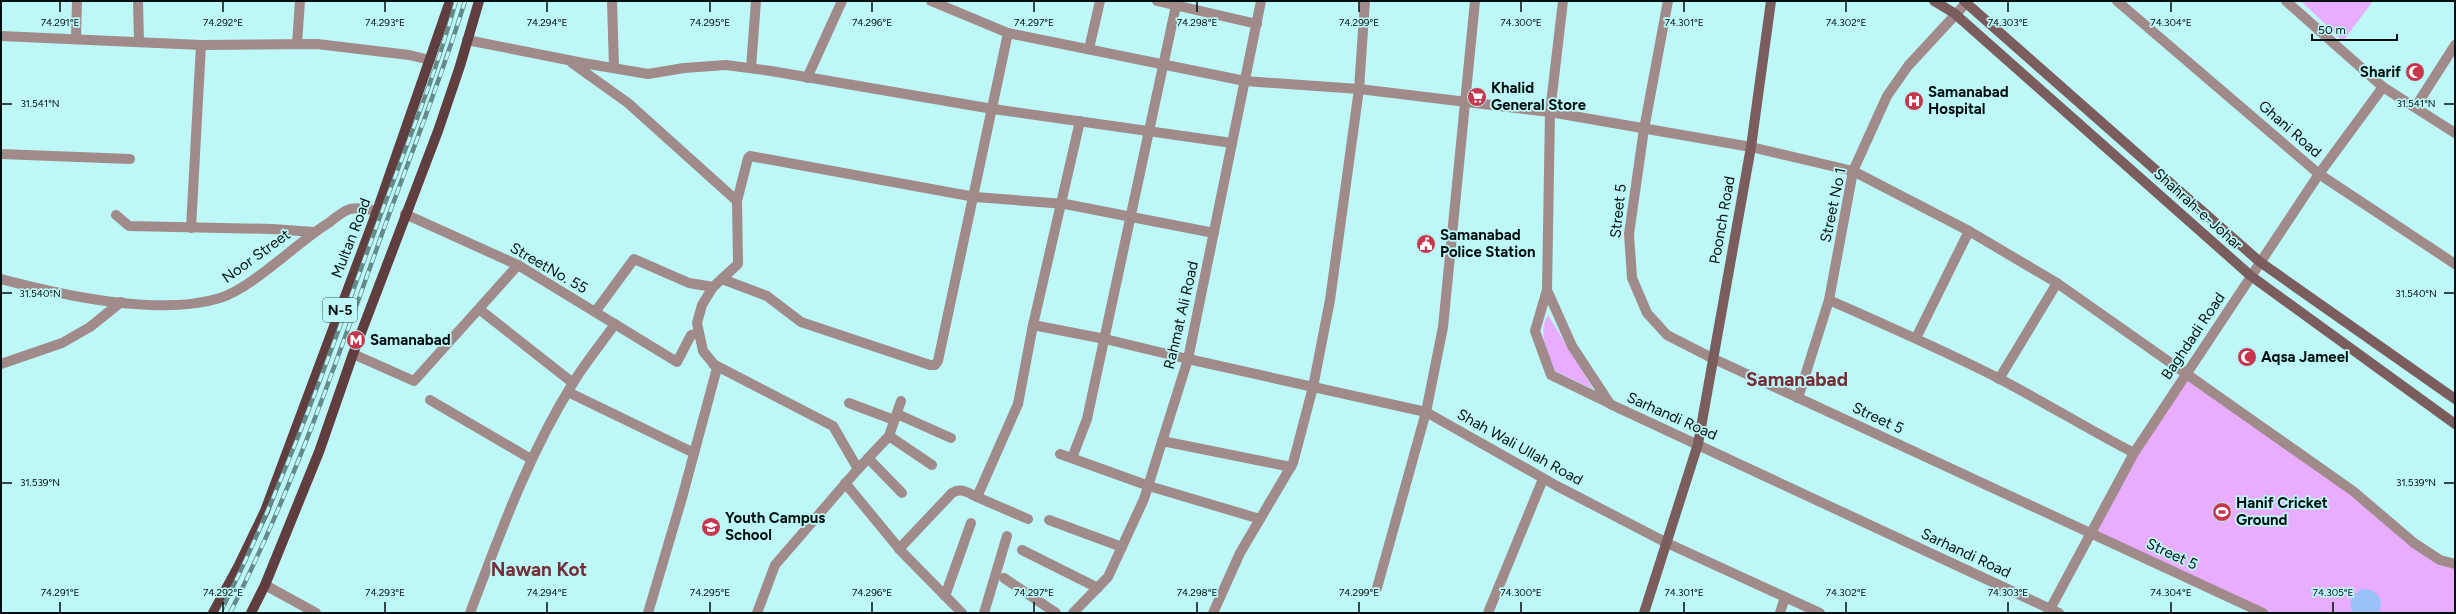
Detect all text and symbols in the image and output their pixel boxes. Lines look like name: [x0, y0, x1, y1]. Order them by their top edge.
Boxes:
text: 74.291°E: [41, 16, 79, 29]
text: 74.292°E: [203, 16, 243, 29]
text: 74.293°E: [365, 16, 405, 29]
text: 74.294°E: [527, 16, 567, 29]
text: 74.295°E: [690, 16, 730, 29]
text: 74.296°E: [852, 16, 892, 29]
text: 74.297°E: [1014, 16, 1054, 29]
text: 74.298°E: [1177, 16, 1217, 29]
text: 74.299°E: [1339, 16, 1379, 29]
text: 74.300°E: [1500, 16, 1542, 29]
text: 74.301°E: [1664, 16, 1704, 29]
text: 74.302°E: [1826, 16, 1866, 29]
text: 74.303°E: [1988, 16, 2028, 29]
text: 74.304°E: [2150, 16, 2192, 29]
scale bar: [2312, 16, 2397, 42]
text: 50 m: [2318, 23, 2346, 37]
mosque icon: Sharif: [2404, 61, 2426, 83]
place label: Sharif: [2360, 63, 2401, 81]
place label: Khalid General Store: [1491, 79, 1587, 114]
place label: Samanabad Hospital: [1928, 83, 2009, 118]
supermarket icon: Khalid General Store: [1466, 86, 1488, 108]
hospital icon: Samanabad Hospital: [1903, 90, 1925, 112]
text: 31.541°N: [20, 97, 60, 110]
street label: Ghani Road: [2255, 97, 2325, 161]
text: 31.541°N: [2396, 97, 2436, 110]
street label: Shahrah-e-Johar: [2150, 165, 2246, 253]
street label: Street No 1: [1816, 166, 1850, 244]
street label: Poonch Road: [1705, 175, 1739, 265]
street label: Street 5: [1606, 183, 1630, 239]
street label: Multan Road: [328, 195, 374, 281]
street label: Noor Street: [218, 225, 294, 287]
place label: Samanabad Police Station: [1440, 226, 1536, 261]
public building icon: Samanabad Police Station: [1415, 233, 1437, 255]
street label: StreetNo. 55: [507, 239, 591, 297]
street label: Rahmat Ali Road: [1160, 259, 1202, 371]
text: 31.540°N: [19, 287, 61, 300]
text: 31.540°N: [2395, 287, 2437, 300]
street label: Baghdadi Road: [2157, 289, 2229, 383]
road number: N-5: [323, 298, 357, 322]
metro station icon: Samanabad: [345, 329, 367, 351]
place label: Samanabad: [370, 331, 451, 349]
mosque icon: Aqsa Jameel: [2236, 346, 2258, 368]
place label: Aqsa Jameel: [2261, 348, 2349, 366]
district label: Samanabad: [1746, 368, 1848, 391]
street label: Sarhandi Road: [1624, 388, 1720, 444]
street label: Street 5: [1850, 398, 1906, 438]
street label: Shah Wali Ullah Road: [1454, 405, 1586, 489]
text: 31.539°N: [20, 476, 60, 489]
text: 31.539°N: [2396, 476, 2436, 489]
place label: Hanif Cricket Ground: [2236, 494, 2328, 529]
sports icon: Hanif Cricket Ground: [2211, 501, 2233, 523]
place label: Youth Campus School: [725, 509, 825, 544]
school or university icon: Youth Campus School: [700, 516, 722, 538]
street label: Sarhandi Road: [1918, 524, 2014, 582]
street label: Street 5: [2144, 534, 2200, 574]
district label: Nawan Kot: [491, 558, 588, 581]
text: 74.291°E: [41, 586, 79, 599]
text: 74.292°E: [203, 586, 243, 599]
text: 74.293°E: [365, 586, 405, 599]
text: 74.294°E: [527, 586, 567, 599]
text: 74.295°E: [690, 586, 730, 599]
text: 74.296°E: [852, 586, 892, 599]
text: 74.297°E: [1014, 586, 1054, 599]
text: 74.298°E: [1177, 586, 1217, 599]
text: 74.299°E: [1339, 586, 1379, 599]
text: 74.300°E: [1500, 586, 1542, 599]
text: 74.301°E: [1664, 586, 1704, 599]
text: 74.302°E: [1826, 586, 1866, 599]
text: 74.303°E: [1988, 586, 2028, 599]
text: 74.304°E: [2150, 586, 2192, 599]
text: 74.305°E: [2313, 586, 2354, 599]

